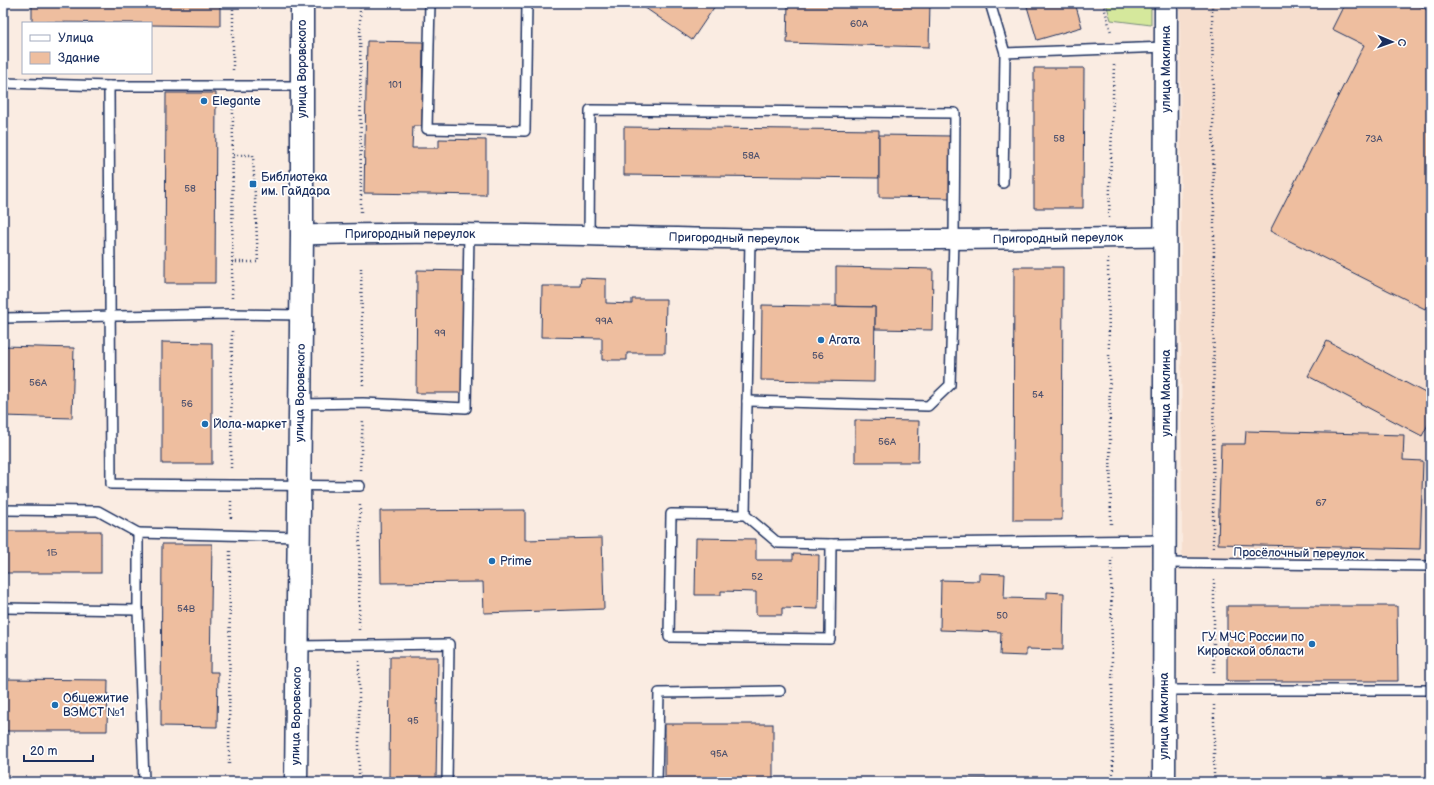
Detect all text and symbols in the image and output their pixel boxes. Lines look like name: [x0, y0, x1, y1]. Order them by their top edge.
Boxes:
house number: 60А: [850, 18, 869, 30]
street label: улица Воровского: [295, 20, 310, 118]
legend: [22, 22, 152, 74]
north arrow: [1372, 22, 1412, 62]
street label: улица Маклина: [1159, 25, 1174, 113]
text: Улица: [58, 31, 94, 46]
text: С: [1395, 38, 1408, 47]
text: Здание: [58, 51, 100, 66]
house number: 101: [388, 79, 402, 91]
place label: Elegante: [212, 94, 261, 109]
marker: Elegante: [199, 96, 209, 106]
house number: 58: [1053, 133, 1065, 145]
house number: 73А: [1365, 133, 1383, 145]
house number: 58А: [742, 150, 761, 162]
place label: Библиотека им. Гайдара: [261, 170, 330, 199]
marker: Библиотека им. Гайдара: [248, 179, 258, 189]
house number: 58: [184, 183, 196, 195]
street label: Пригородный переулок: [345, 227, 476, 242]
street label: Пригородный переулок: [669, 230, 800, 247]
street label: Пригородный переулок: [993, 230, 1124, 247]
house number: 99А: [595, 315, 614, 327]
house number: 99: [434, 327, 446, 339]
place label: Агата: [828, 333, 860, 348]
marker: Агата: [816, 335, 826, 345]
street label: улица Воровского: [292, 344, 309, 442]
street label: улица Маклина: [1159, 349, 1174, 437]
house number: 56: [812, 350, 824, 362]
house number: 56А: [29, 377, 48, 389]
house number: 54: [1032, 389, 1044, 401]
house number: 56: [181, 398, 193, 410]
place label: Йола-маркет: [213, 417, 287, 432]
marker: Йола-маркет: [200, 419, 210, 429]
house number: 56А: [878, 436, 897, 448]
house number: 67: [1315, 497, 1327, 509]
street label: Просёлочный переулок: [1233, 545, 1365, 562]
house number: 1Б: [47, 547, 57, 559]
place label: Prime: [500, 554, 532, 569]
marker: Prime: [487, 556, 497, 566]
house number: 52: [751, 571, 763, 583]
house number: 54В: [177, 603, 196, 615]
house number: 50: [996, 610, 1008, 622]
place label: ГУ МЧС России по Кировской области: [1197, 630, 1304, 659]
marker: ГУ МЧС России по Кировской области: [1307, 639, 1317, 649]
street label: улица Воровского: [288, 667, 305, 765]
street label: улица Маклина: [1157, 672, 1172, 760]
place label: Общежитие ВЭМСТ №1: [63, 691, 129, 720]
marker: Общежитие ВЭМСТ №1: [50, 700, 60, 710]
house number: 95: [407, 715, 419, 727]
scale bar: [24, 737, 93, 763]
text: 20 m: [30, 744, 57, 759]
house number: 95А: [710, 748, 729, 760]

